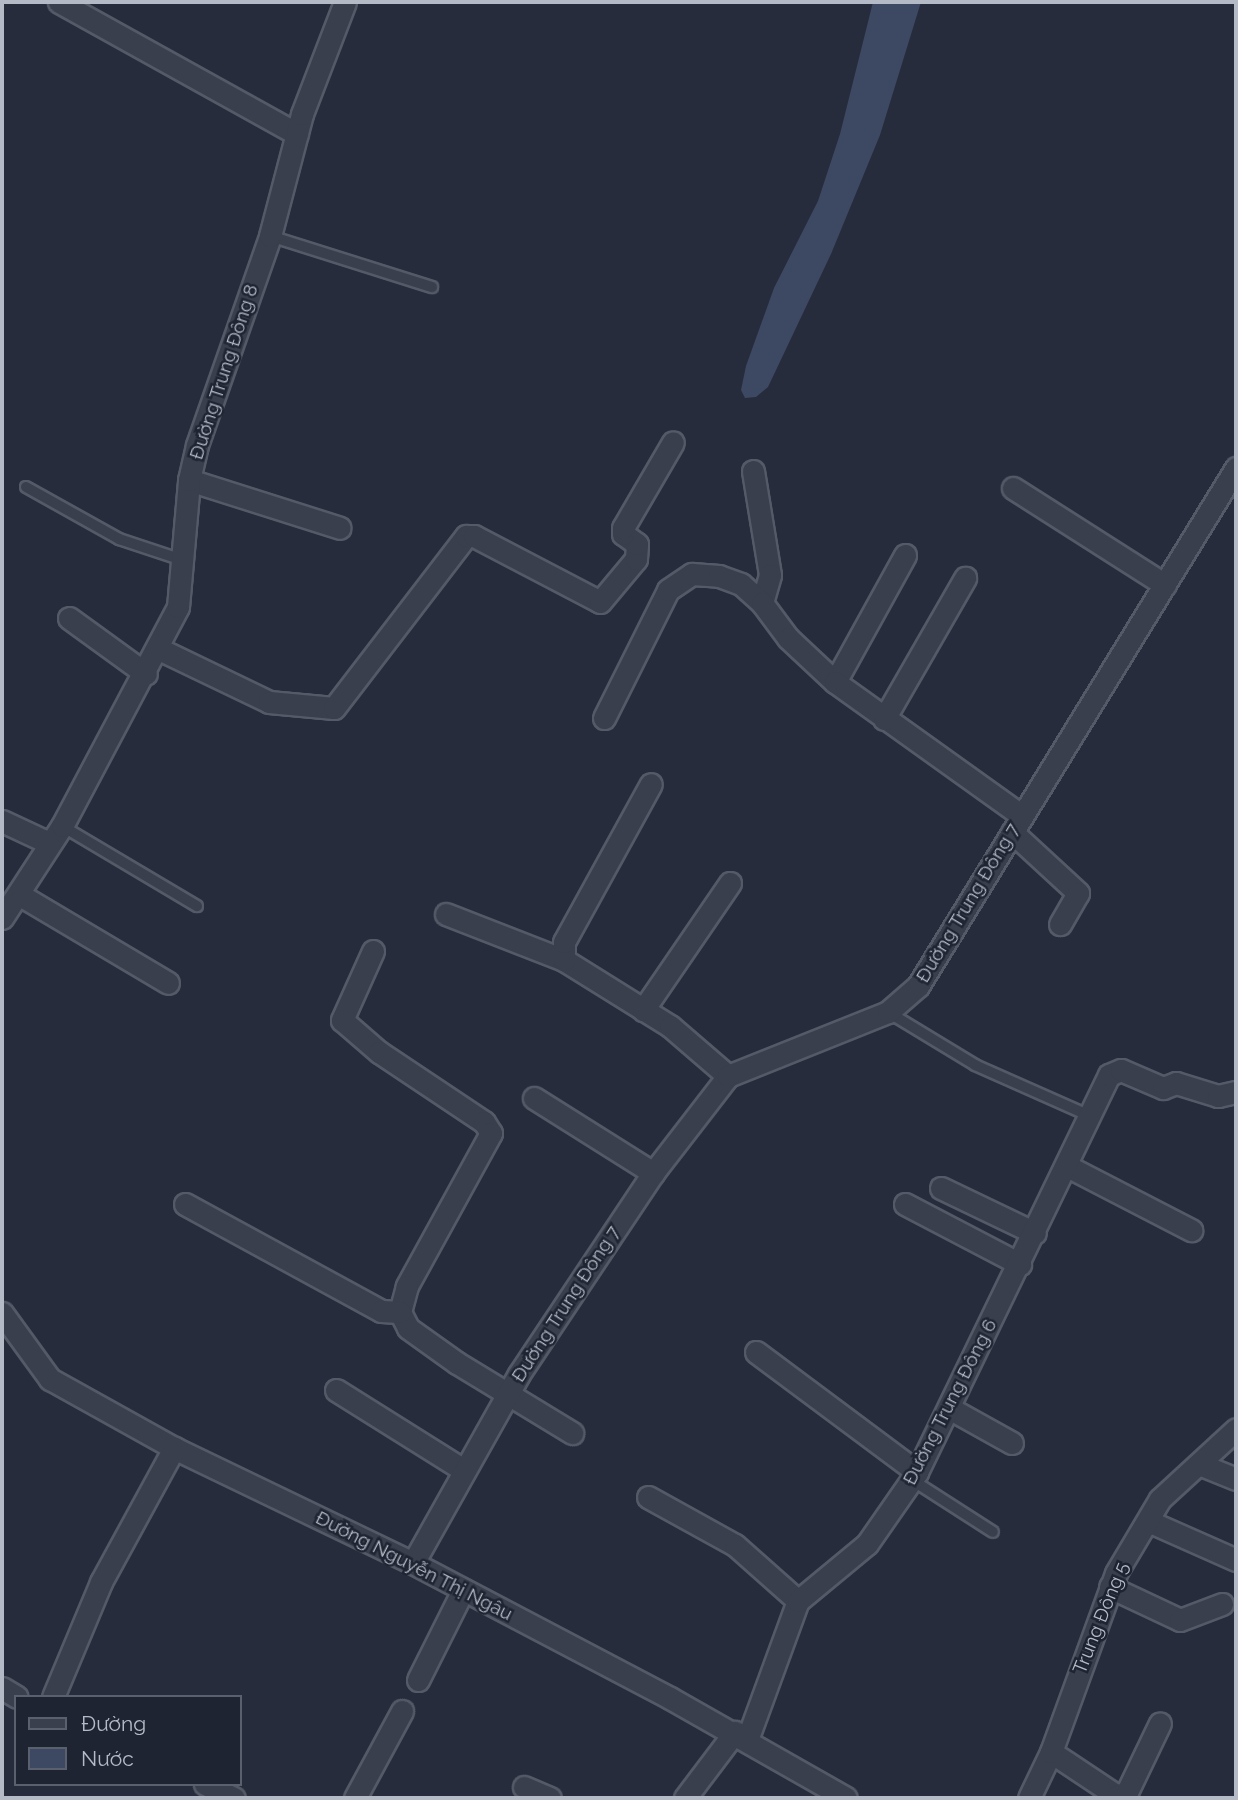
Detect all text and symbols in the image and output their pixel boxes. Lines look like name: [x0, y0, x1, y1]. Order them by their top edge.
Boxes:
street label: Đường Trung Đông 8: [185, 281, 263, 463]
street label: Đường Trung Đông 7: [911, 819, 1025, 987]
street label: Đường Trung Đông 7: [507, 1221, 625, 1387]
street label: Đường Trung Đông 6: [898, 1315, 1002, 1489]
street label: Đường Nguyễn Thị Ngâu: [312, 1506, 516, 1626]
street label: Trung Đông 5: [1068, 1559, 1134, 1677]
legend: [14, 1695, 242, 1786]
text: Đường: [81, 1711, 146, 1736]
text: Nước: [81, 1746, 134, 1771]

